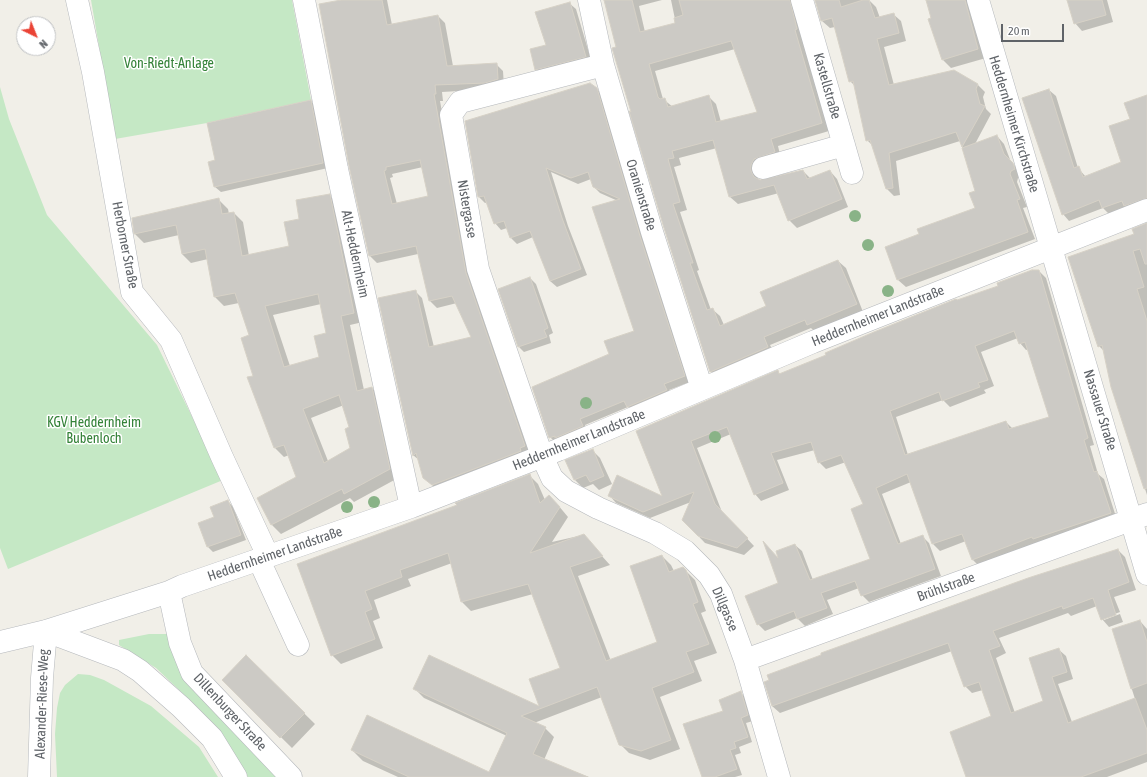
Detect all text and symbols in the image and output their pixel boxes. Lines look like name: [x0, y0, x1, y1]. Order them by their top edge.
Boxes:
north arrow: [16, 16, 56, 56]
scale bar: [1003, 16, 1066, 42]
text: 20 m: [1008, 24, 1030, 38]
text: N: [37, 37, 50, 51]
street label: Kastellstraße: [810, 51, 844, 121]
street label: Heddernheimer Kirchstraße: [985, 54, 1043, 194]
park label: Von-Riedt-Anlage: [124, 56, 214, 72]
street label: Oranienstraße: [622, 157, 660, 233]
street label: Nistergasse: [454, 179, 480, 239]
street label: Herborner Straße: [108, 200, 142, 290]
street label: Alt-Heddernheim: [337, 208, 373, 300]
street label: Heddernheimer Landstraße: [809, 282, 947, 350]
street label: Nassauer Straße: [1080, 368, 1120, 452]
street label: Heddernheimer Landstraße: [510, 406, 648, 474]
park label: KGV Heddernheim Bubenloch: [47, 415, 141, 448]
street label: Heddernheimer Landstraße: [205, 523, 345, 585]
street label: Brühlstraße: [915, 569, 977, 605]
street label: Dillgasse: [708, 584, 742, 634]
street label: Alexander-Riese-Weg: [32, 649, 52, 759]
street label: Dillenburger Straße: [190, 670, 270, 754]

